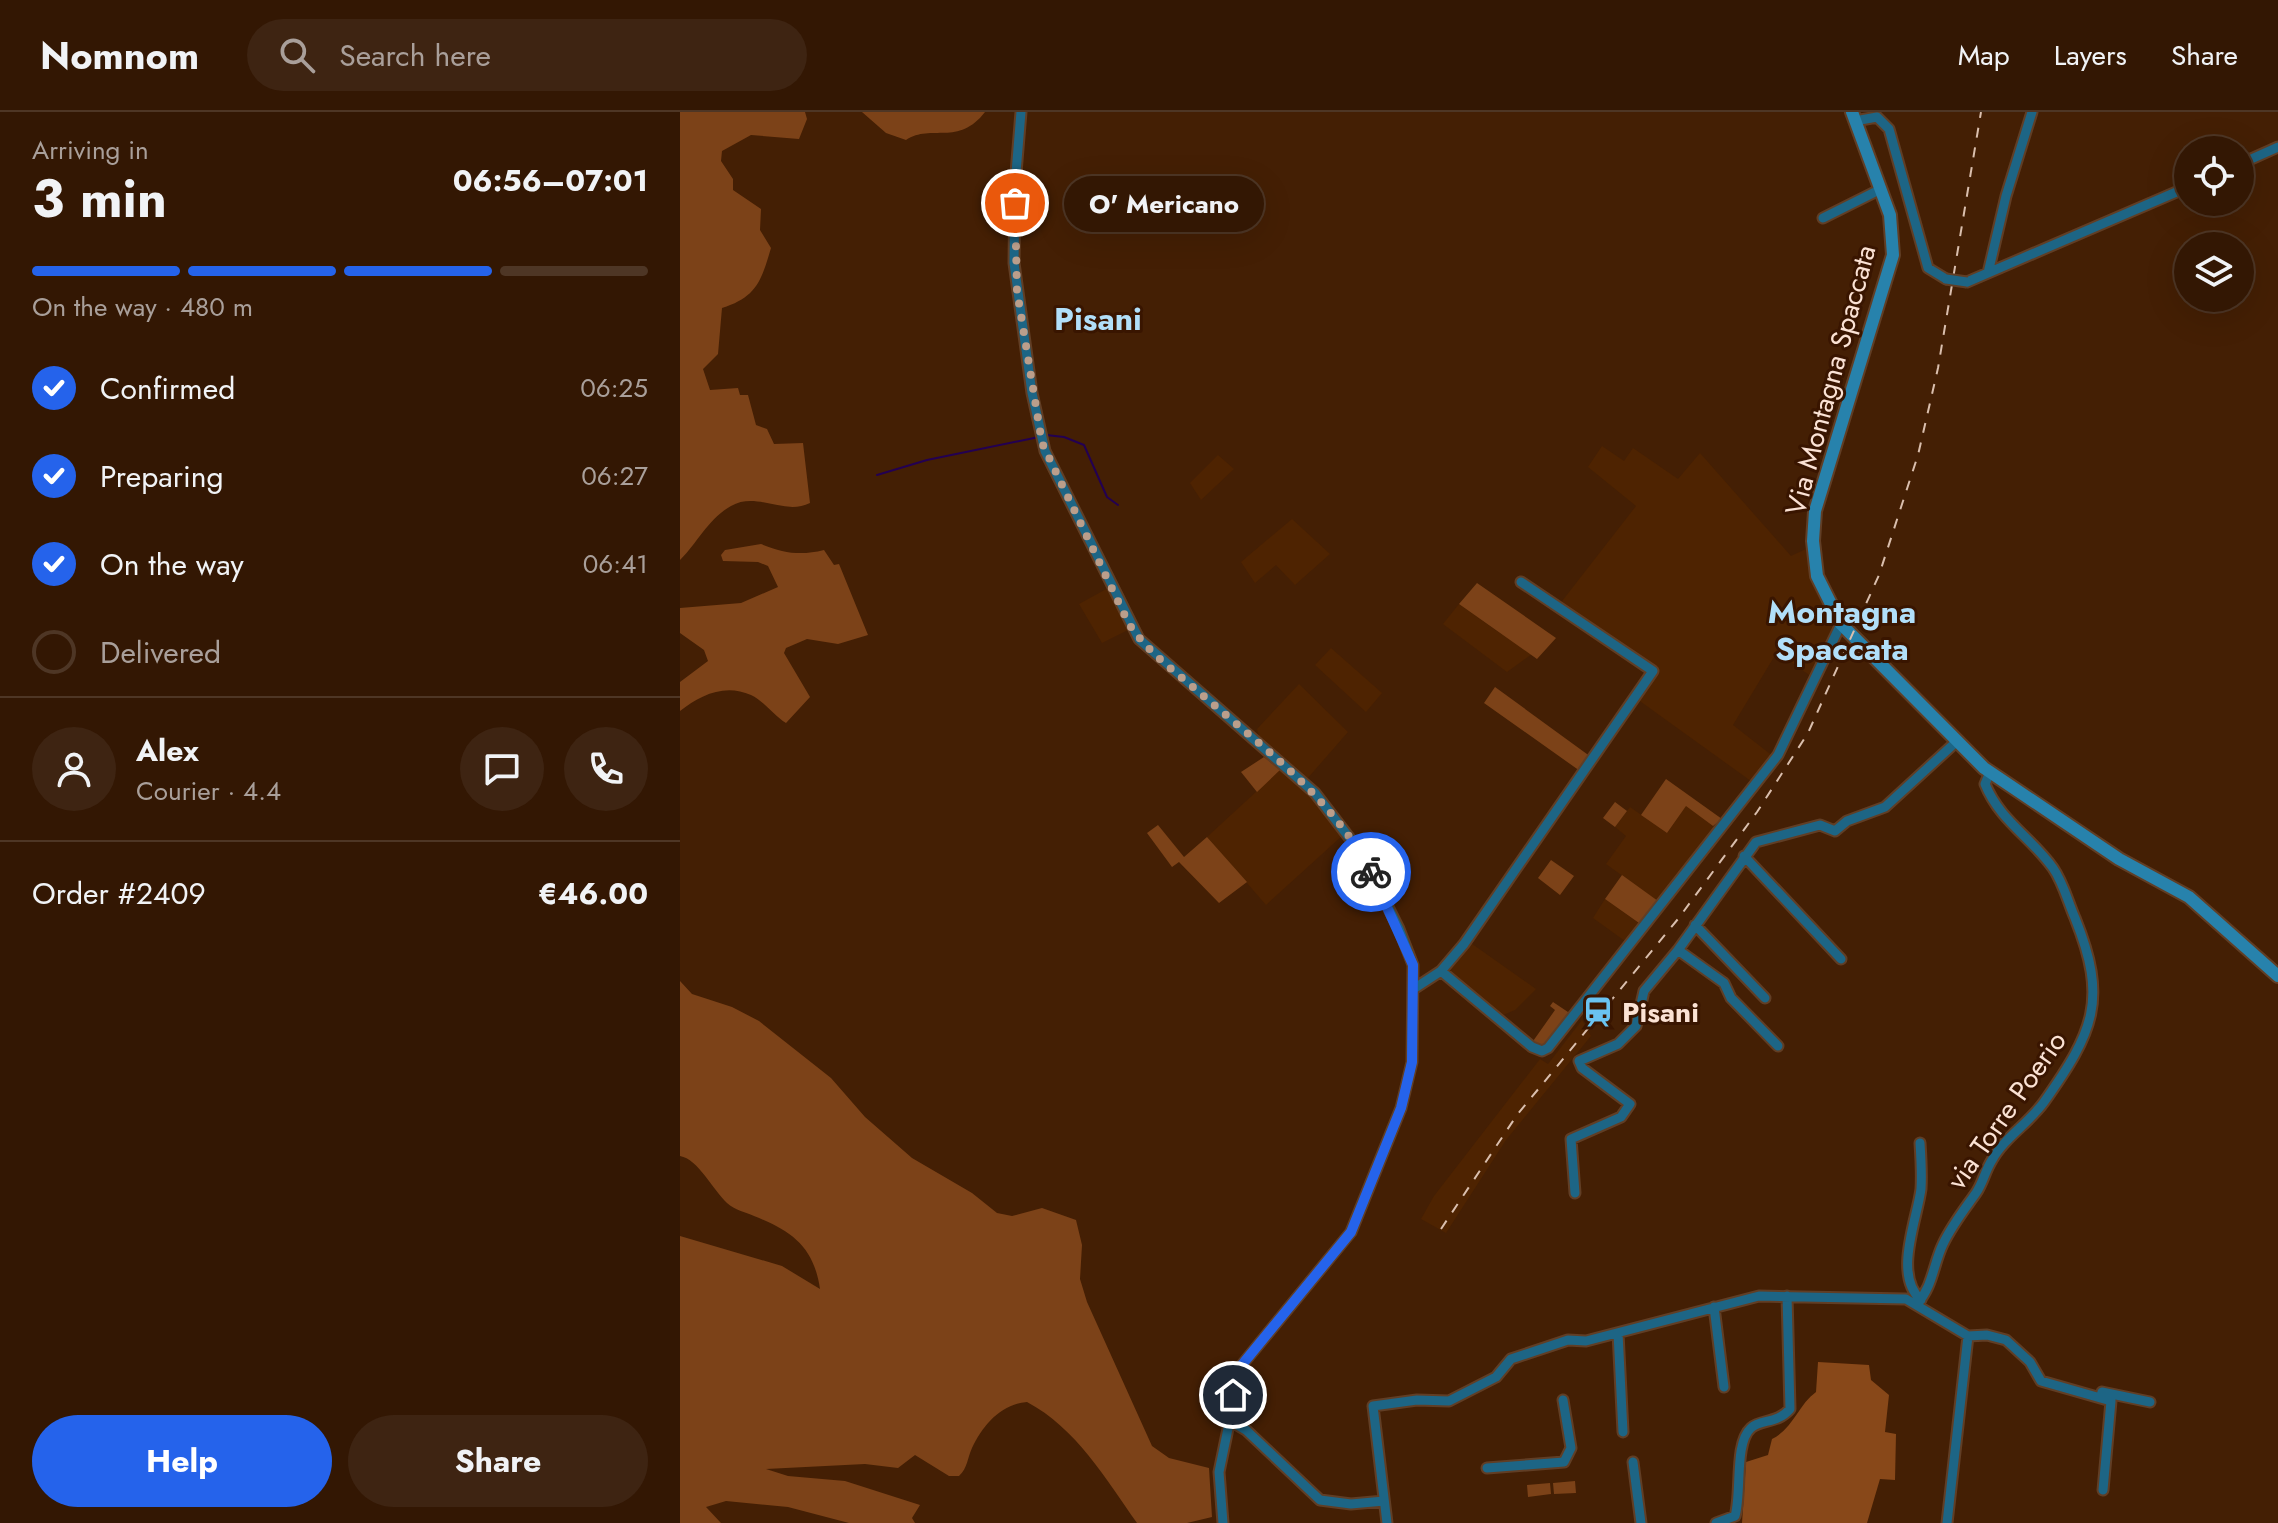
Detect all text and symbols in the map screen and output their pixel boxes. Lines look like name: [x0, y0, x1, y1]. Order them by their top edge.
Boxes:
search box: [247, 19, 807, 91]
text: Nomnom: [40, 28, 199, 83]
icon: search: [275, 33, 319, 77]
text: Search here: [339, 34, 491, 77]
text: Map: [1958, 35, 2010, 76]
text: Layers: [2054, 35, 2127, 76]
text: Share: [2171, 35, 2238, 76]
text: Arriving in: [32, 131, 149, 169]
map controls: [2174, 136, 2254, 312]
button: locate: [2174, 136, 2254, 216]
text: 06:56–07:01: [453, 159, 648, 202]
text: 3 min: [32, 161, 167, 237]
pin: [981, 169, 1049, 237]
callout: O' Mericano: [1063, 175, 1263, 231]
icon: bag: [993, 181, 1037, 225]
text: O' Mericano: [1089, 185, 1239, 223]
button: layers: [2174, 232, 2254, 312]
street label: Via Montagna Spaccata: [1775, 240, 1886, 520]
text: On the way · 480 m: [32, 288, 253, 326]
district label: Pisani: [1054, 296, 1142, 342]
icon: check: [32, 366, 76, 410]
text: Confirmed: [100, 367, 235, 410]
text: 06:25: [580, 369, 648, 407]
icon: check: [32, 454, 76, 498]
text: Preparing: [100, 455, 224, 498]
text: 06:27: [581, 457, 648, 495]
icon: check: [32, 542, 76, 586]
text: On the way: [100, 543, 244, 586]
text: 06:41: [583, 545, 648, 583]
district label: Montagna Spaccata: [1768, 589, 1916, 672]
text: Delivered: [100, 631, 221, 674]
button: person: [32, 727, 116, 811]
button: chat: [460, 727, 544, 811]
button: phone: [564, 727, 648, 811]
text: Alex: [136, 729, 199, 772]
text: Courier · 4.4: [136, 772, 281, 810]
courier: [1331, 832, 1411, 912]
icon: bike: [1349, 850, 1393, 894]
text: Order #2409: [32, 872, 206, 915]
text: €46.00: [538, 872, 648, 915]
place label: Pisani: [1622, 992, 1699, 1033]
station icon: Pisani: [1581, 995, 1615, 1029]
street label: via Torre Poerio: [1937, 1023, 2076, 1198]
pin: [1199, 1361, 1267, 1429]
icon: home: [1211, 1373, 1255, 1417]
button: Help: [32, 1415, 332, 1507]
button: Share: [348, 1415, 648, 1507]

